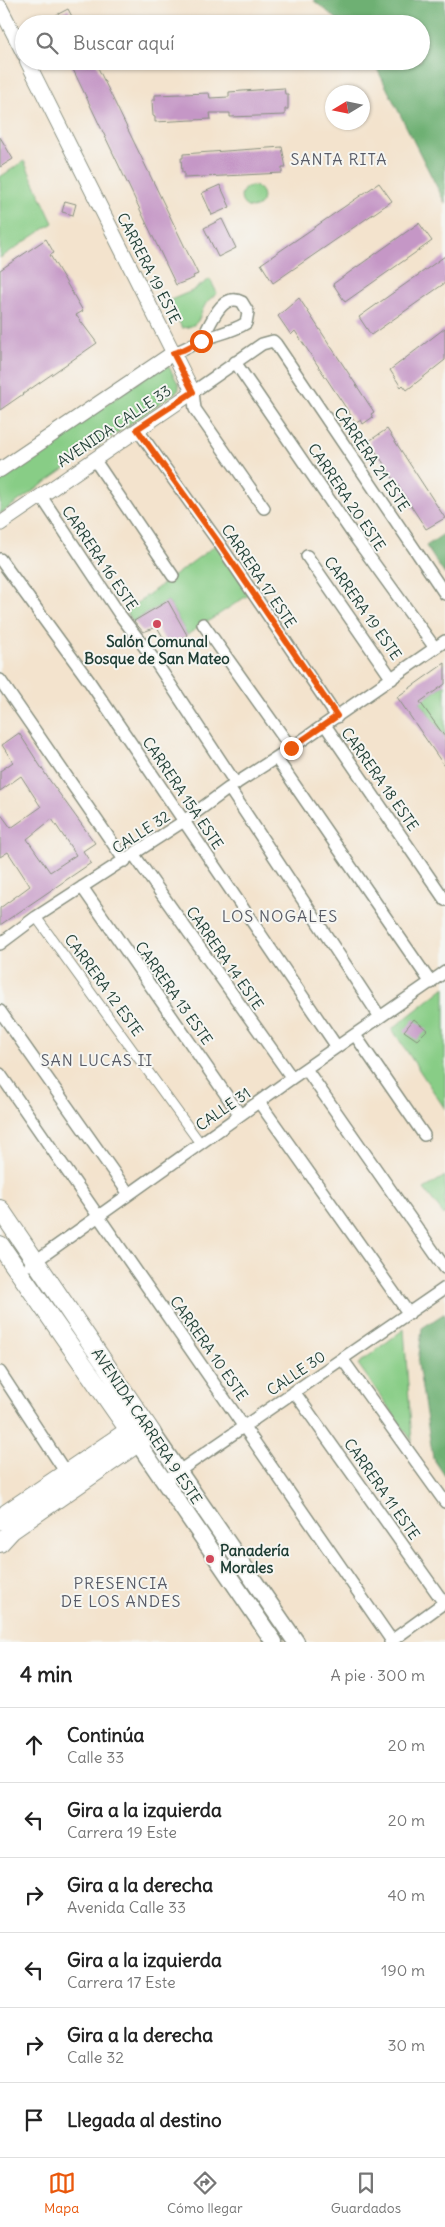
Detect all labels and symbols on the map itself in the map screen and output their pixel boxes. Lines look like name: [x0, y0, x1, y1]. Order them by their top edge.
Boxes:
north arrow: [325, 85, 370, 130]
district label: SANTA RITA: [290, 149, 388, 169]
street label: CARRERA 19 ESTE: [113, 209, 185, 327]
route start: [190, 330, 213, 353]
street label: AVENIDA CALLE 33: [53, 381, 175, 471]
street label: CARRERA 21 ESTE: [330, 403, 414, 515]
street label: CARRERA 20 ESTE: [304, 440, 390, 554]
street label: CARRERA 16 ESTE: [58, 502, 142, 614]
street label: CARRERA 17 ESTE: [217, 521, 301, 632]
street label: CARRERA 19 ESTE: [320, 553, 406, 664]
marker: Salón Comunal Bosque de San Mateo: [151, 618, 163, 630]
place label: Salón Comunal Bosque de San Mateo: [84, 632, 230, 669]
street label: CARRERA 18 ESTE: [337, 724, 423, 835]
street label: CARRERA 15A ESTE: [138, 733, 228, 853]
route end: [280, 737, 303, 760]
street label: CALLE 32: [109, 806, 173, 858]
street label: CARRERA 14 ESTE: [182, 903, 268, 1014]
district label: LOS NOGALES: [222, 906, 338, 926]
street label: CARRERA 12 ESTE: [61, 930, 148, 1040]
street label: CARRERA 13 ESTE: [131, 938, 217, 1049]
district label: SAN LUCAS II: [41, 1050, 153, 1070]
street label: CALLE 31: [192, 1083, 254, 1135]
street label: CARRERA 10 ESTE: [166, 1292, 252, 1404]
street label: AVENIDA CARRERA 9 ESTE: [88, 1344, 206, 1508]
street label: CALLE 30: [263, 1347, 329, 1399]
street label: CARRERA 11 ESTE: [340, 1435, 424, 1543]
place label: Panadería Morales: [220, 1541, 290, 1577]
marker: Panadería Morales: [204, 1553, 216, 1565]
district label: PRESENCIA DE LOS ANDES: [61, 1573, 181, 1611]

